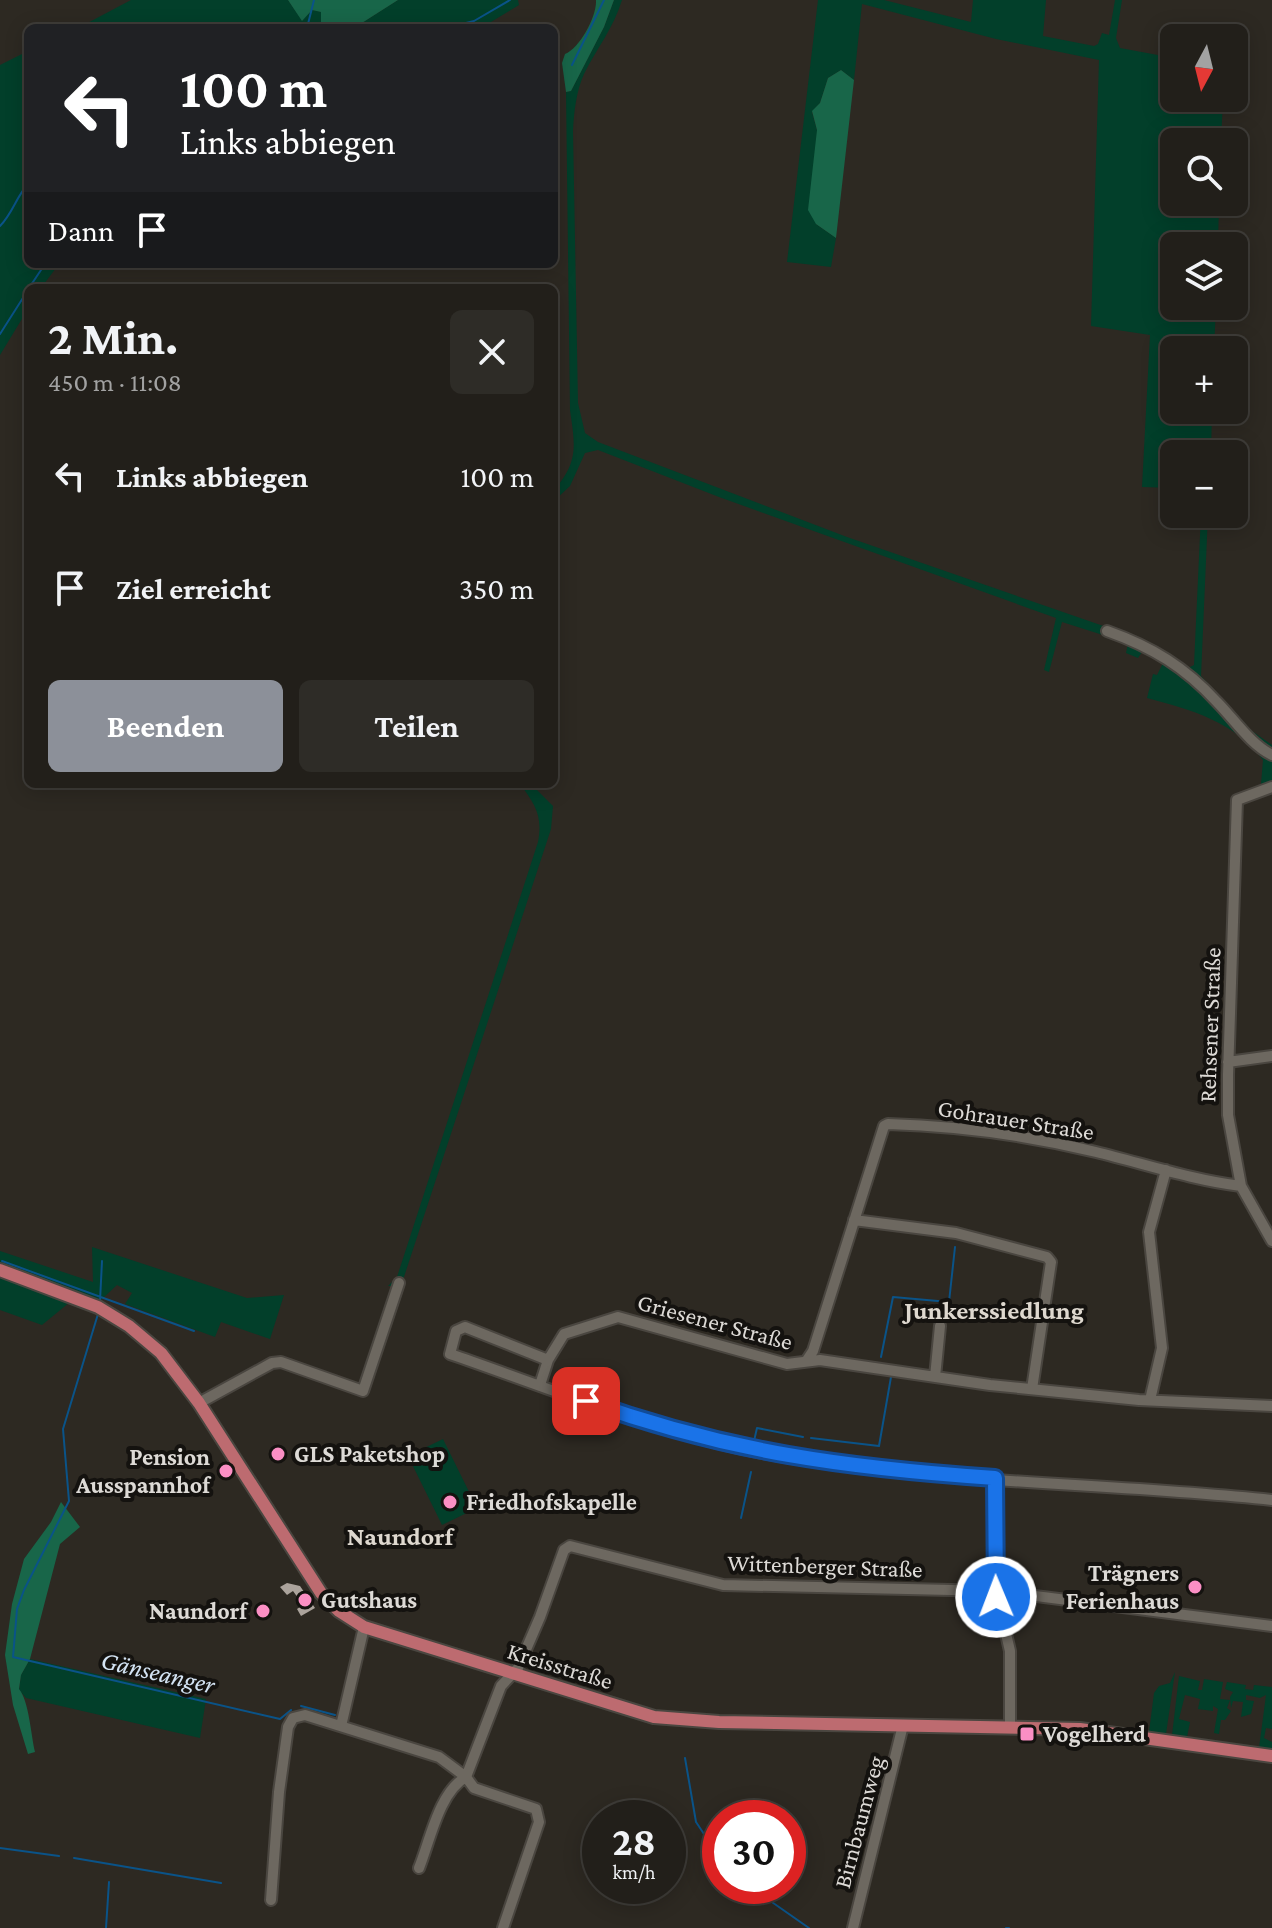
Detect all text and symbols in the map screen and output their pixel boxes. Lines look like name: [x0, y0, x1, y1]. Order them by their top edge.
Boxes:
north arrow: [1160, 24, 1248, 112]
map controls: [1160, 24, 1248, 528]
icon: left: [48, 56, 152, 160]
text: 100 m: [180, 57, 327, 119]
text: Links abbiegen: [180, 122, 396, 162]
button: search: [1160, 128, 1248, 216]
icon: arrive: [130, 208, 174, 252]
text: Dann: [48, 214, 114, 247]
button: layers: [1160, 232, 1248, 320]
button: close: [450, 310, 534, 394]
text: 2 Min.: [48, 311, 178, 364]
button: +: [1160, 336, 1248, 424]
text: 450 m · 11:08: [48, 368, 182, 397]
button: −: [1160, 440, 1248, 528]
icon: left: [48, 454, 92, 498]
text: Links abbiegen: [116, 460, 308, 493]
text: 100 m: [460, 460, 534, 493]
icon: arrive: [48, 566, 92, 610]
text: Ziel erreicht: [116, 572, 271, 605]
text: 350 m: [459, 572, 534, 605]
button: Beenden: [48, 680, 283, 772]
button: Teilen: [299, 680, 534, 772]
street label: Rehsener Straße: [1193, 947, 1226, 1103]
street label: Gohrauer Straße: [936, 1094, 1096, 1145]
street label: Griesener Straße: [635, 1288, 796, 1355]
district label: Junkerssiedlung: [901, 1296, 1084, 1325]
pin: [552, 1367, 620, 1435]
icon: arrive: [564, 1379, 608, 1423]
place label: GLS Paketshop: [294, 1440, 445, 1467]
place label: Pension Ausspannhof: [75, 1443, 212, 1498]
marker: GLS Paketshop: [269, 1445, 287, 1463]
marker: Pension Ausspannhof: [217, 1462, 235, 1480]
place label: Friedhofskapelle: [466, 1488, 637, 1515]
marker: Friedhofskapelle: [441, 1493, 459, 1511]
district label: Naundorf: [347, 1522, 455, 1551]
street label: Wittenberger Straße: [727, 1549, 923, 1582]
position arrow: [954, 1555, 1038, 1639]
place label: Trägners Ferienhaus: [1066, 1559, 1179, 1614]
marker: Trägners Ferienhaus: [1186, 1578, 1204, 1596]
place label: Gutshaus: [321, 1586, 417, 1613]
marker: Gutshaus: [296, 1591, 314, 1609]
place label: Naundorf: [149, 1597, 249, 1624]
marker: Naundorf: [254, 1602, 272, 1620]
street label: Kreisstraße: [504, 1637, 616, 1694]
water label: Gänseanger: [98, 1645, 218, 1700]
place label: Vogelherd: [1042, 1720, 1146, 1747]
marker: Vogelherd: [1018, 1725, 1036, 1743]
street label: Birnbaumweg: [828, 1752, 889, 1891]
speed limit sign: 30: [702, 1800, 806, 1904]
text: 28: [612, 1819, 656, 1864]
text: km/h: [612, 1861, 656, 1883]

